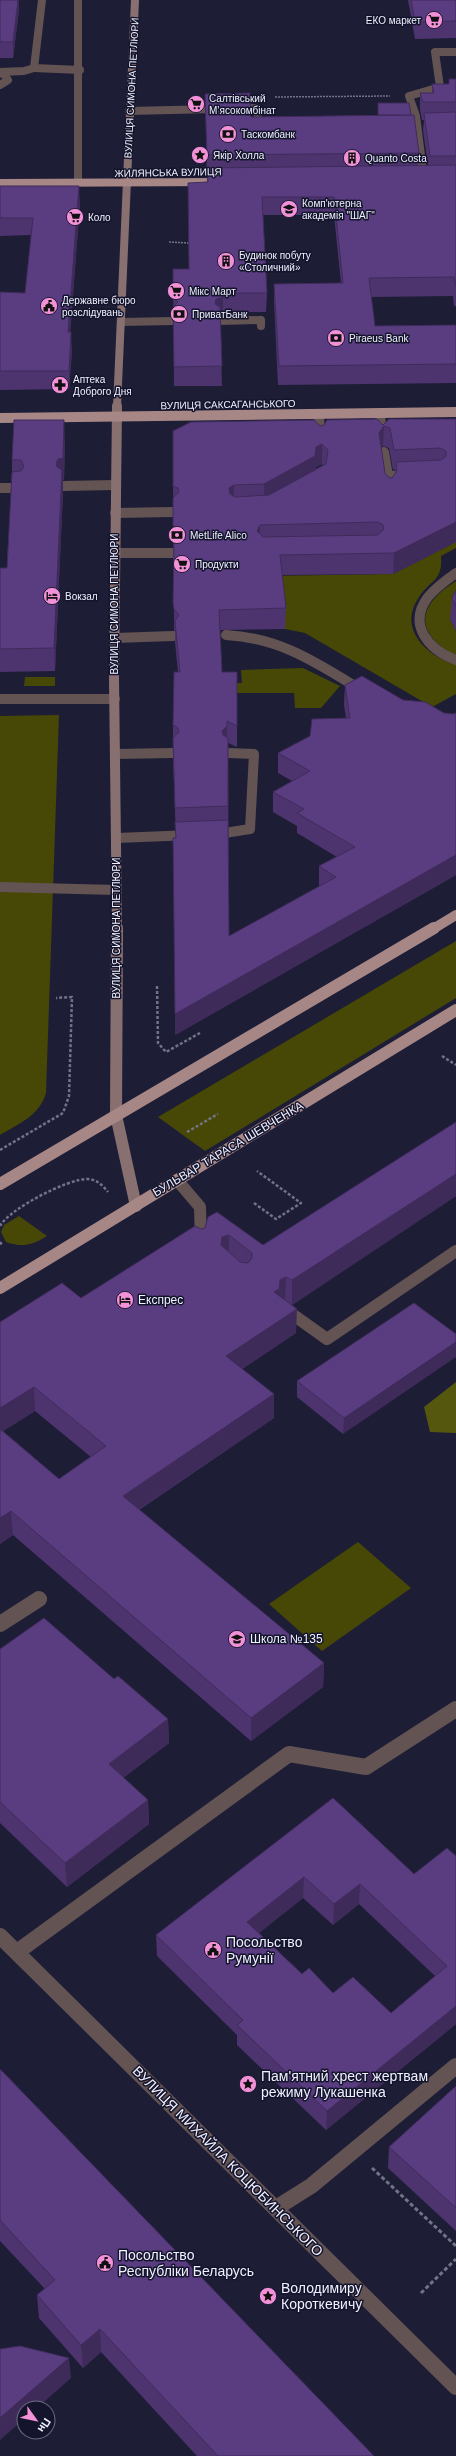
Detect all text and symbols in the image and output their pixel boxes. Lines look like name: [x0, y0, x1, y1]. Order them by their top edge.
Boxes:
supermarket icon: ЕКО маркет: [424, 10, 444, 30]
place label: ЕКО маркет: [366, 15, 421, 26]
street label: ВУЛИЦЯ СИМОНА ПЕТЛЮРИ: [122, 17, 141, 159]
place label: Салтівський Мʼясокомбінат: [209, 93, 276, 116]
supermarket icon: Салтівський Мʼясокомбінат: [186, 94, 206, 114]
bank icon: Таскомбанк: [218, 124, 238, 144]
place label: Таскомбанк: [241, 129, 296, 140]
place icon: Якір Холла: [190, 145, 210, 165]
building icon: Quanto Costa: [342, 148, 362, 168]
place label: Якір Холла: [213, 150, 265, 161]
place label: Quanto Costa: [365, 153, 427, 164]
street label: ЖИЛЯНСЬКА ВУЛИЦЯ: [114, 166, 222, 179]
place label: Комп'ютерна академія "ШАГ": [302, 198, 375, 221]
school or university icon: Комп'ютерна академія "ШАГ": [279, 199, 299, 219]
supermarket icon: Коло: [65, 207, 85, 227]
place label: Коло: [88, 212, 111, 223]
place label: Будинок побуту «Столичний»: [239, 250, 311, 273]
building icon: Будинок побуту «Столичний»: [216, 251, 236, 271]
supermarket icon: Мікс Март: [166, 281, 186, 301]
place label: Мікс Март: [189, 286, 236, 297]
place label: Державне бюро розслідувань: [62, 295, 136, 318]
public building icon: Державне бюро розслідувань: [39, 296, 59, 316]
bank icon: ПриватБанк: [169, 304, 189, 324]
place label: ПриватБанк: [192, 309, 248, 320]
bank icon: Piraeus Bank: [326, 328, 346, 348]
place label: Piraeus Bank: [349, 333, 409, 344]
place label: Аптека Доброго Дня: [73, 374, 132, 397]
pharmacy icon: Аптека Доброго Дня: [50, 375, 70, 395]
street label: ВУЛИЦЯ САКСАГАНСЬКОГО: [160, 398, 296, 411]
bank icon: MetLife Alico: [167, 525, 187, 545]
place label: MetLife Alico: [190, 530, 247, 541]
street label: ВУЛИЦЯ СИМОНА ПЕТЛЮРИ: [109, 534, 120, 674]
supermarket icon: Продукти: [172, 554, 192, 574]
place label: Продукти: [195, 559, 239, 570]
hotel icon: Вокзал: [42, 586, 62, 606]
place label: Вокзал: [65, 591, 98, 602]
street label: ВУЛИЦЯ СИМОНА ПЕТЛЮРИ: [111, 858, 122, 998]
street label: БУЛЬВАР ТАРАСА ШЕВЧЕНКА: [150, 1098, 306, 1200]
hotel icon: Експрес: [115, 1290, 135, 1310]
place label: Експрес: [138, 1293, 183, 1307]
school or university icon: Школа №135: [227, 1629, 247, 1649]
place label: Школа №135: [250, 1632, 323, 1646]
place label: Посольство Румунії: [226, 1934, 303, 1966]
public building icon: Посольство Румунії: [203, 1940, 223, 1960]
street label: ВУЛИЦЯ МИХАЙЛА КОЦЮБИНСЬКОГО: [130, 2062, 327, 2260]
place label: Пам'ятний хрест жертвам режиму Лукашенка: [261, 2068, 428, 2100]
place icon: Пам'ятний хрест жертвам режиму Лукашенка: [238, 2074, 258, 2094]
place label: Посольство Республіки Беларусь: [118, 2247, 254, 2279]
public building icon: Посольство Республіки Беларусь: [95, 2253, 115, 2273]
place label: Володимиру Короткевичу: [281, 2280, 362, 2312]
place icon: Володимиру Короткевичу: [258, 2286, 278, 2306]
north arrow: [16, 2400, 56, 2440]
text: Пн: [35, 2416, 53, 2435]

